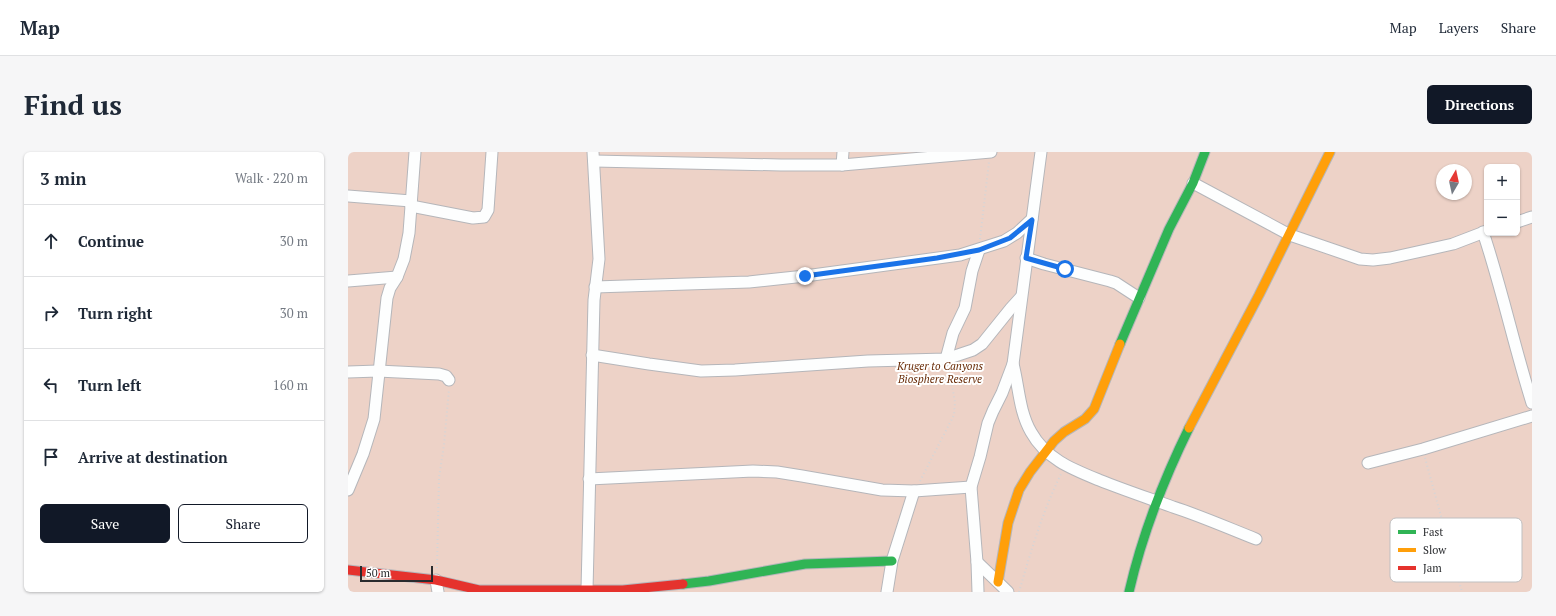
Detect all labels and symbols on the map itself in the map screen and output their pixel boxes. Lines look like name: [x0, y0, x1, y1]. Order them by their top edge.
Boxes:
north arrow: [1436, 164, 1472, 200]
route start: [1056, 260, 1074, 278]
route end: [796, 267, 814, 285]
park label: Kruger to Canyons Biosphere Reserve: [896, 359, 983, 386]
legend: [1390, 518, 1522, 582]
text: Fast: [1423, 525, 1443, 539]
text: Slow: [1423, 543, 1447, 557]
text: Jam: [1423, 561, 1442, 575]
scale bar: [360, 564, 433, 583]

